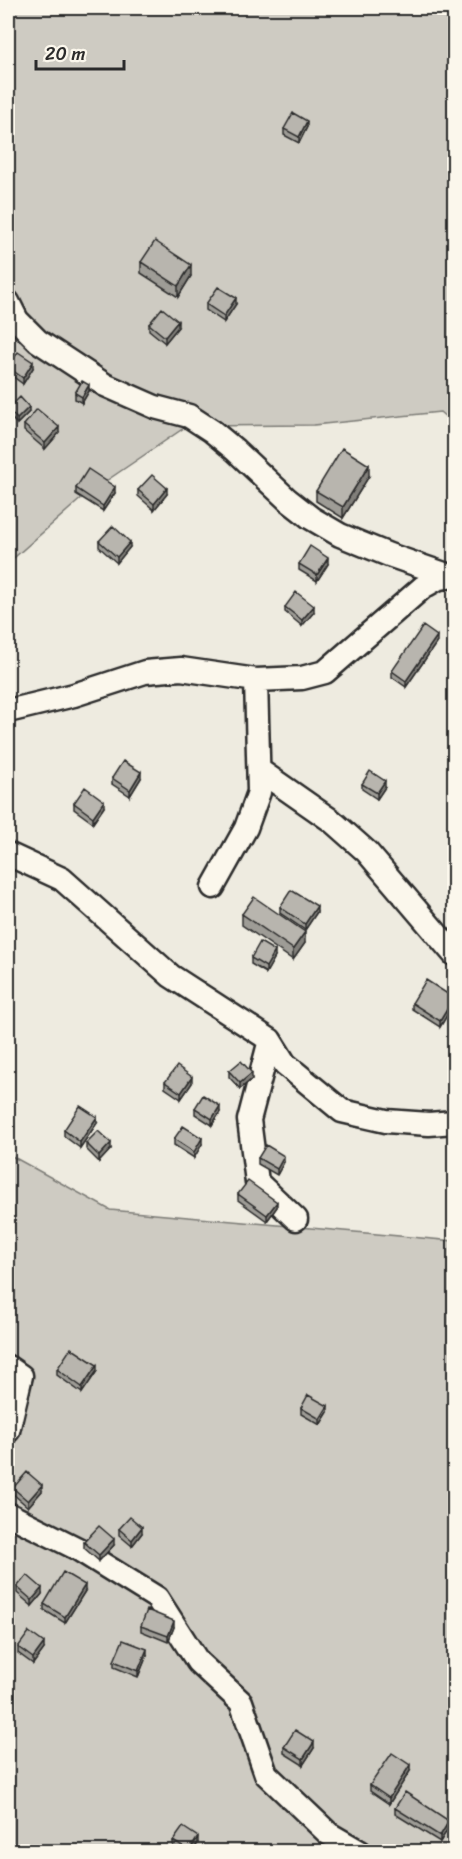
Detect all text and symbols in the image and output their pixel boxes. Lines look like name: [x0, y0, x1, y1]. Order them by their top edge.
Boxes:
scale bar: [36, 33, 124, 71]
text: 20 m: [45, 38, 85, 70]

